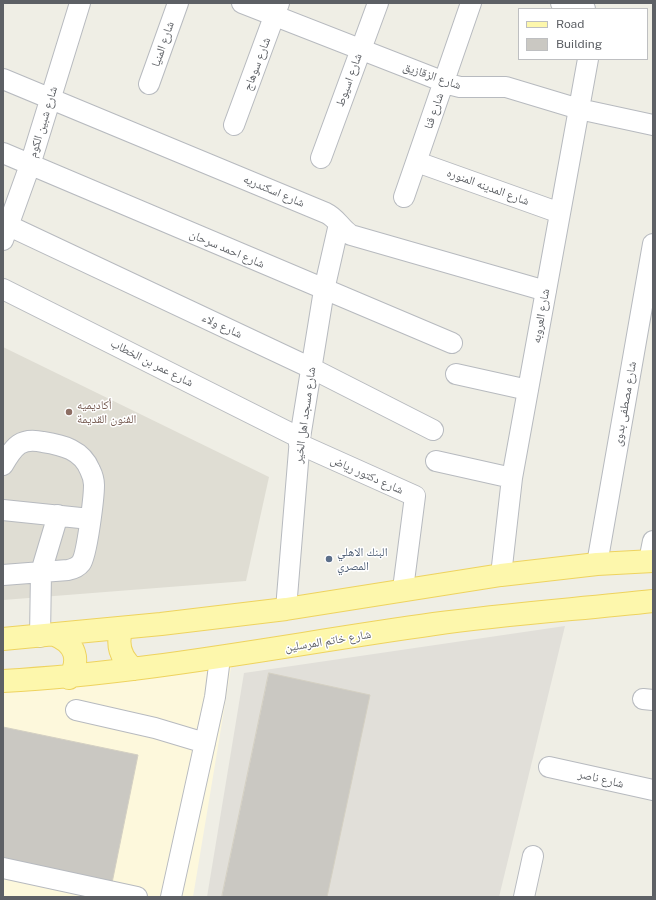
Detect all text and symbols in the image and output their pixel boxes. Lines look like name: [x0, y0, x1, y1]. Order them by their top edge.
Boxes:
legend: [518, 8, 648, 60]
text: Road: [556, 17, 584, 31]
street label: شارع المنيا: [149, 19, 177, 69]
street label: شارع سوهاج: [240, 35, 274, 93]
text: Building: [556, 37, 602, 51]
street label: شارع اسيوط: [333, 51, 365, 109]
street label: شارع الزقازيق: [401, 59, 463, 93]
street label: شارع شبين الكوم: [25, 85, 61, 159]
street label: شارع قنا: [421, 91, 447, 131]
street label: شارع المدينه المنوره: [445, 165, 531, 209]
street label: شارع اسكندريه: [241, 172, 307, 210]
street label: شارع احمد سرحان: [187, 227, 267, 271]
street label: شارع العروبه: [529, 288, 553, 344]
street label: شارع ولاء: [200, 310, 244, 342]
street label: شارع عمر بن الخطاب: [108, 336, 196, 390]
street label: شارع مصطفى بدوى: [610, 360, 640, 448]
street label: شارع مسجد اهل الخير: [291, 366, 319, 464]
place label: أكاديميه الفنون القديمة: [77, 398, 136, 426]
marker: أكاديميه الفنون القديمة: [64, 407, 74, 417]
street label: شارع دكتور رياض: [328, 453, 406, 497]
place label: البنك الاهلي المصري: [337, 545, 388, 573]
marker: البنك الاهلي المصري: [324, 554, 334, 564]
street label: شارع خاتم المرسلين: [284, 627, 372, 655]
street label: شارع ناصر: [577, 767, 625, 791]

